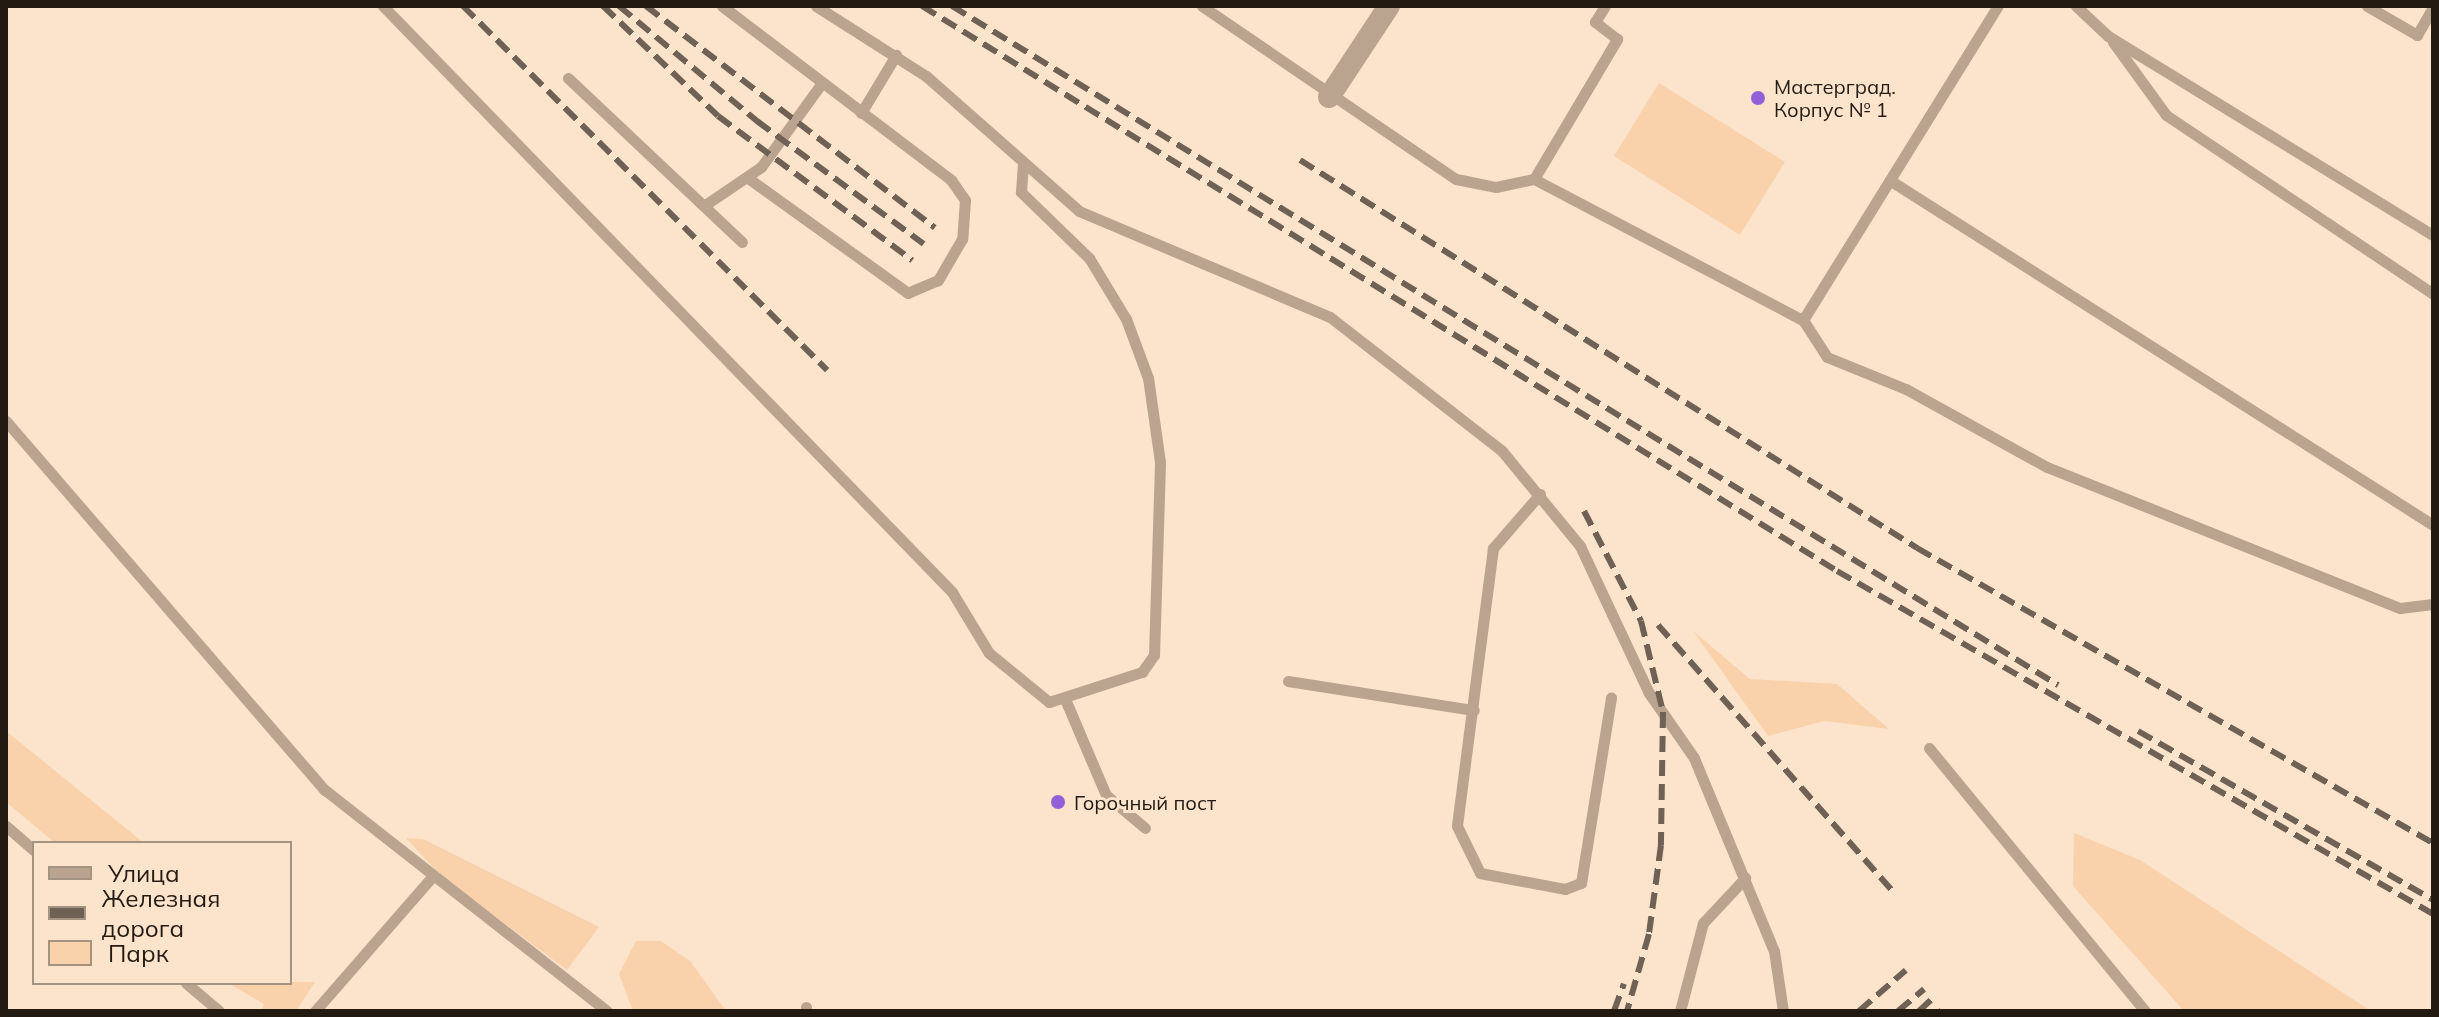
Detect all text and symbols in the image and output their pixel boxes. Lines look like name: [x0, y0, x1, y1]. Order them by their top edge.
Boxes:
place label: Мастерград. Корпус № 1: [1774, 74, 1896, 121]
marker: Мастерград. Корпус № 1: [1749, 89, 1767, 107]
place label: Горочный пост: [1074, 790, 1216, 814]
marker: Горочный пост: [1049, 793, 1067, 811]
legend: [32, 841, 292, 985]
text: Улица: [108, 858, 180, 888]
text: Железная дорога: [102, 883, 220, 943]
text: Парк: [108, 938, 169, 968]

